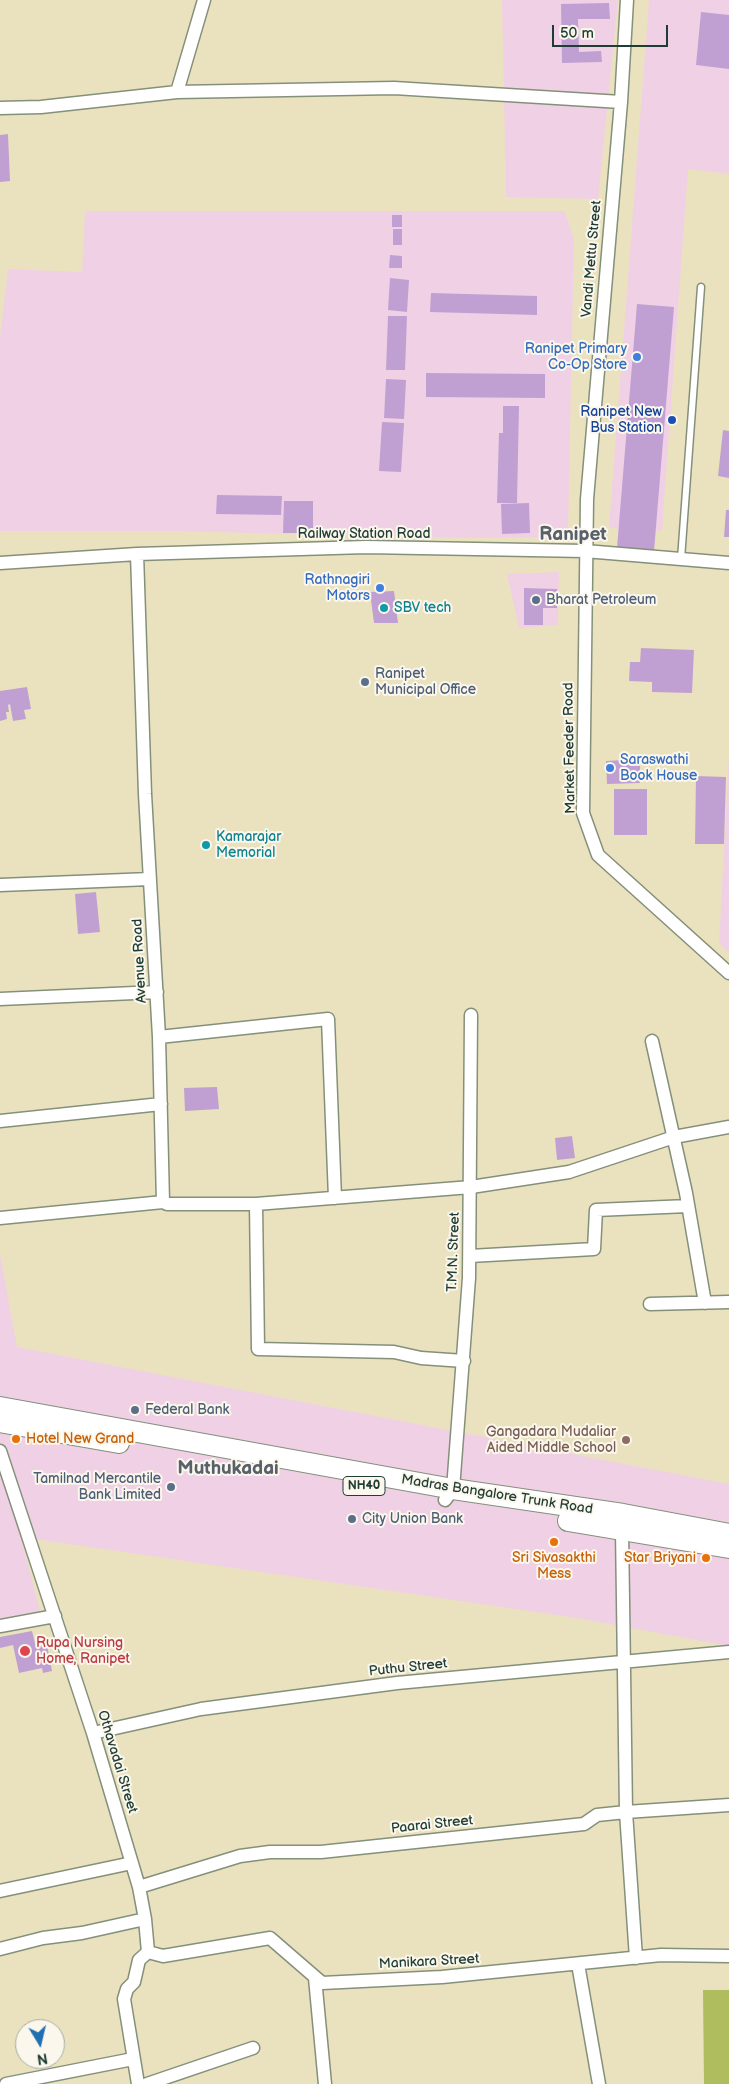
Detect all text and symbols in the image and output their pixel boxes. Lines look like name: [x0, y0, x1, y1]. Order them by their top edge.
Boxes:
scale bar: [554, 15, 670, 47]
text: 50 m: [560, 24, 594, 43]
street label: Vandi Mettu Street: [579, 200, 605, 318]
place label: Ranipet Primary Co-Op Store: [525, 341, 627, 374]
marker: Ranipet Primary Co-Op Store: [631, 351, 643, 363]
place label: Ranipet New Bus Station: [580, 404, 662, 437]
marker: Ranipet New Bus Station: [666, 414, 678, 426]
district label: Ranipet: [539, 524, 607, 546]
street label: Railway Station Road: [298, 526, 430, 542]
place label: Rathnagiri Motors: [305, 572, 370, 604]
marker: Rathnagiri Motors: [374, 582, 386, 594]
place label: Bharat Petroleum: [546, 592, 656, 608]
marker: Bharat Petroleum: [530, 594, 542, 606]
place label: SBV tech: [394, 600, 451, 616]
marker: SBV tech: [378, 602, 390, 614]
place label: Ranipet Municipal Office: [375, 666, 476, 699]
marker: Ranipet Municipal Office: [359, 676, 371, 688]
street label: Market Feeder Road: [560, 682, 580, 814]
place label: Saraswathi Book House: [620, 752, 697, 784]
marker: Saraswathi Book House: [604, 762, 616, 774]
place label: Kamarajar Memorial: [216, 829, 281, 862]
marker: Kamarajar Memorial: [200, 839, 212, 851]
street label: Avenue Road: [129, 918, 151, 1004]
street label: T.M.N. Street: [444, 1212, 464, 1292]
place label: Federal Bank: [145, 1402, 229, 1418]
marker: Federal Bank: [129, 1404, 141, 1416]
place label: Gangadara Mudaliar Aided Middle School: [486, 1424, 616, 1456]
place label: Hotel New Grand: [26, 1431, 134, 1447]
marker: Hotel New Grand: [10, 1433, 22, 1445]
marker: Gangadara Mudaliar Aided Middle School: [620, 1434, 632, 1446]
district label: Muthukadai: [177, 1458, 279, 1480]
place label: Tamilnad Mercantile Bank Limited: [33, 1471, 161, 1504]
street label: Madras Bangalore Trunk Road: [400, 1472, 594, 1518]
road number: NH40: [343, 1476, 385, 1495]
marker: Tamilnad Mercantile Bank Limited: [165, 1481, 177, 1493]
place label: City Union Bank: [362, 1511, 463, 1527]
marker: City Union Bank: [346, 1513, 358, 1525]
marker: Sri Sivasakthi Mess: [548, 1536, 560, 1548]
place label: Sri Sivasakthi Mess: [512, 1550, 596, 1582]
place label: Star Briyani: [624, 1550, 696, 1566]
marker: Star Briyani: [700, 1552, 712, 1564]
place label: Rupa Nursing Home, Ranipet: [36, 1635, 130, 1668]
marker: Rupa Nursing Home, Ranipet: [18, 1644, 32, 1658]
street label: Puthu Street: [368, 1656, 448, 1680]
street label: Othavadai Street: [93, 1709, 141, 1815]
street label: Paarai Street: [390, 1812, 474, 1838]
street label: Manikara Street: [378, 1951, 480, 1973]
north arrow: [15, 2019, 65, 2069]
text: N: [36, 2049, 49, 2068]

